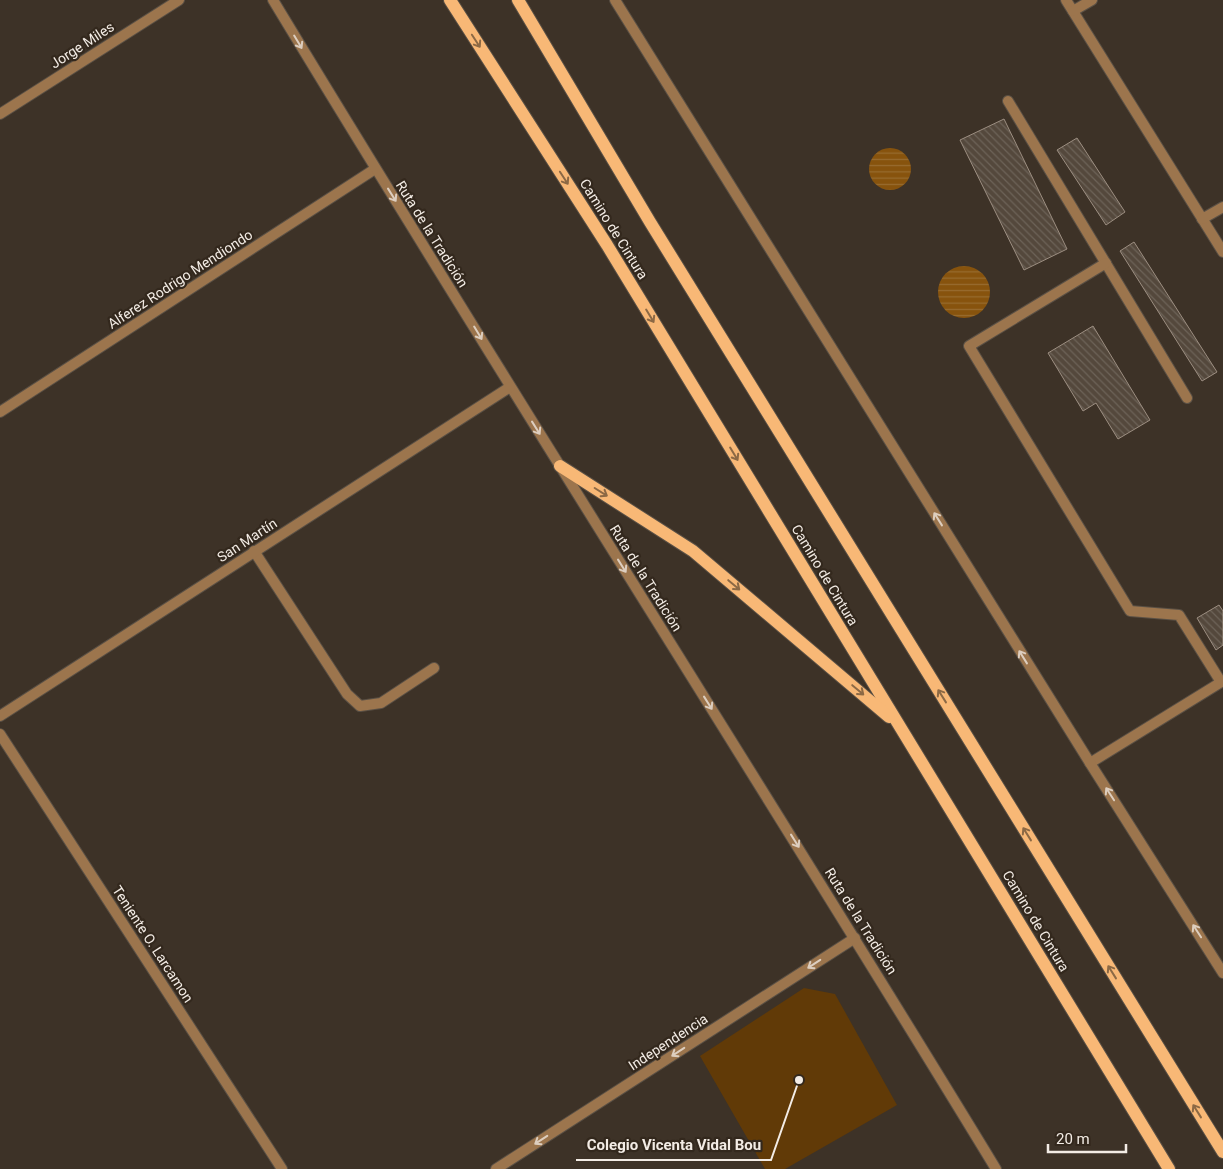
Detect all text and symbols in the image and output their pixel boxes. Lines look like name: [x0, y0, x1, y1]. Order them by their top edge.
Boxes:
street label: Jorge Miles: [47, 18, 117, 72]
one-way arrow: [293, 34, 303, 48]
one-way arrow: [471, 34, 481, 48]
one-way arrow: [558, 171, 569, 185]
street label: Camino de Cintura: [577, 176, 651, 282]
street label: Ruta de la Tradición: [393, 178, 471, 290]
one-way arrow: [387, 188, 397, 202]
street label: Alferez Rodrigo Mendiondo: [105, 226, 255, 332]
one-way arrow: [645, 308, 655, 322]
one-way arrow: [473, 326, 483, 340]
one-way arrow: [531, 421, 541, 435]
one-way arrow: [730, 447, 740, 461]
one-way arrow: [593, 488, 607, 498]
one-way arrow: [932, 512, 942, 526]
street label: San Martín: [214, 515, 280, 565]
street label: Ruta de la Tradición: [607, 522, 685, 634]
street label: Camino de Cintura: [789, 522, 861, 628]
one-way arrow: [617, 558, 627, 572]
one-way arrow: [727, 580, 740, 591]
one-way arrow: [1018, 650, 1028, 664]
one-way arrow: [851, 685, 864, 696]
one-way arrow: [936, 689, 946, 703]
one-way arrow: [704, 696, 714, 710]
one-way arrow: [1104, 788, 1114, 802]
one-way arrow: [1022, 827, 1032, 841]
one-way arrow: [790, 834, 800, 848]
street label: Ruta de la Tradición: [822, 865, 900, 977]
street label: Camino de Cintura: [1000, 868, 1072, 974]
street label: Teniente O. Larcamon: [109, 883, 197, 1005]
one-way arrow: [1192, 925, 1202, 939]
one-way arrow: [808, 959, 822, 969]
one-way arrow: [1107, 966, 1117, 980]
street label: Independencia: [625, 1010, 711, 1074]
one-way arrow: [671, 1047, 685, 1057]
one-way arrow: [1192, 1104, 1202, 1118]
scale bar: [1048, 1122, 1126, 1154]
callout: Colegio Vicenta Vidal Bou: [576, 1130, 771, 1160]
text: 20 m: [1056, 1130, 1090, 1148]
one-way arrow: [534, 1135, 548, 1145]
text: Colegio Vicenta Vidal Bou: [587, 1136, 761, 1154]

